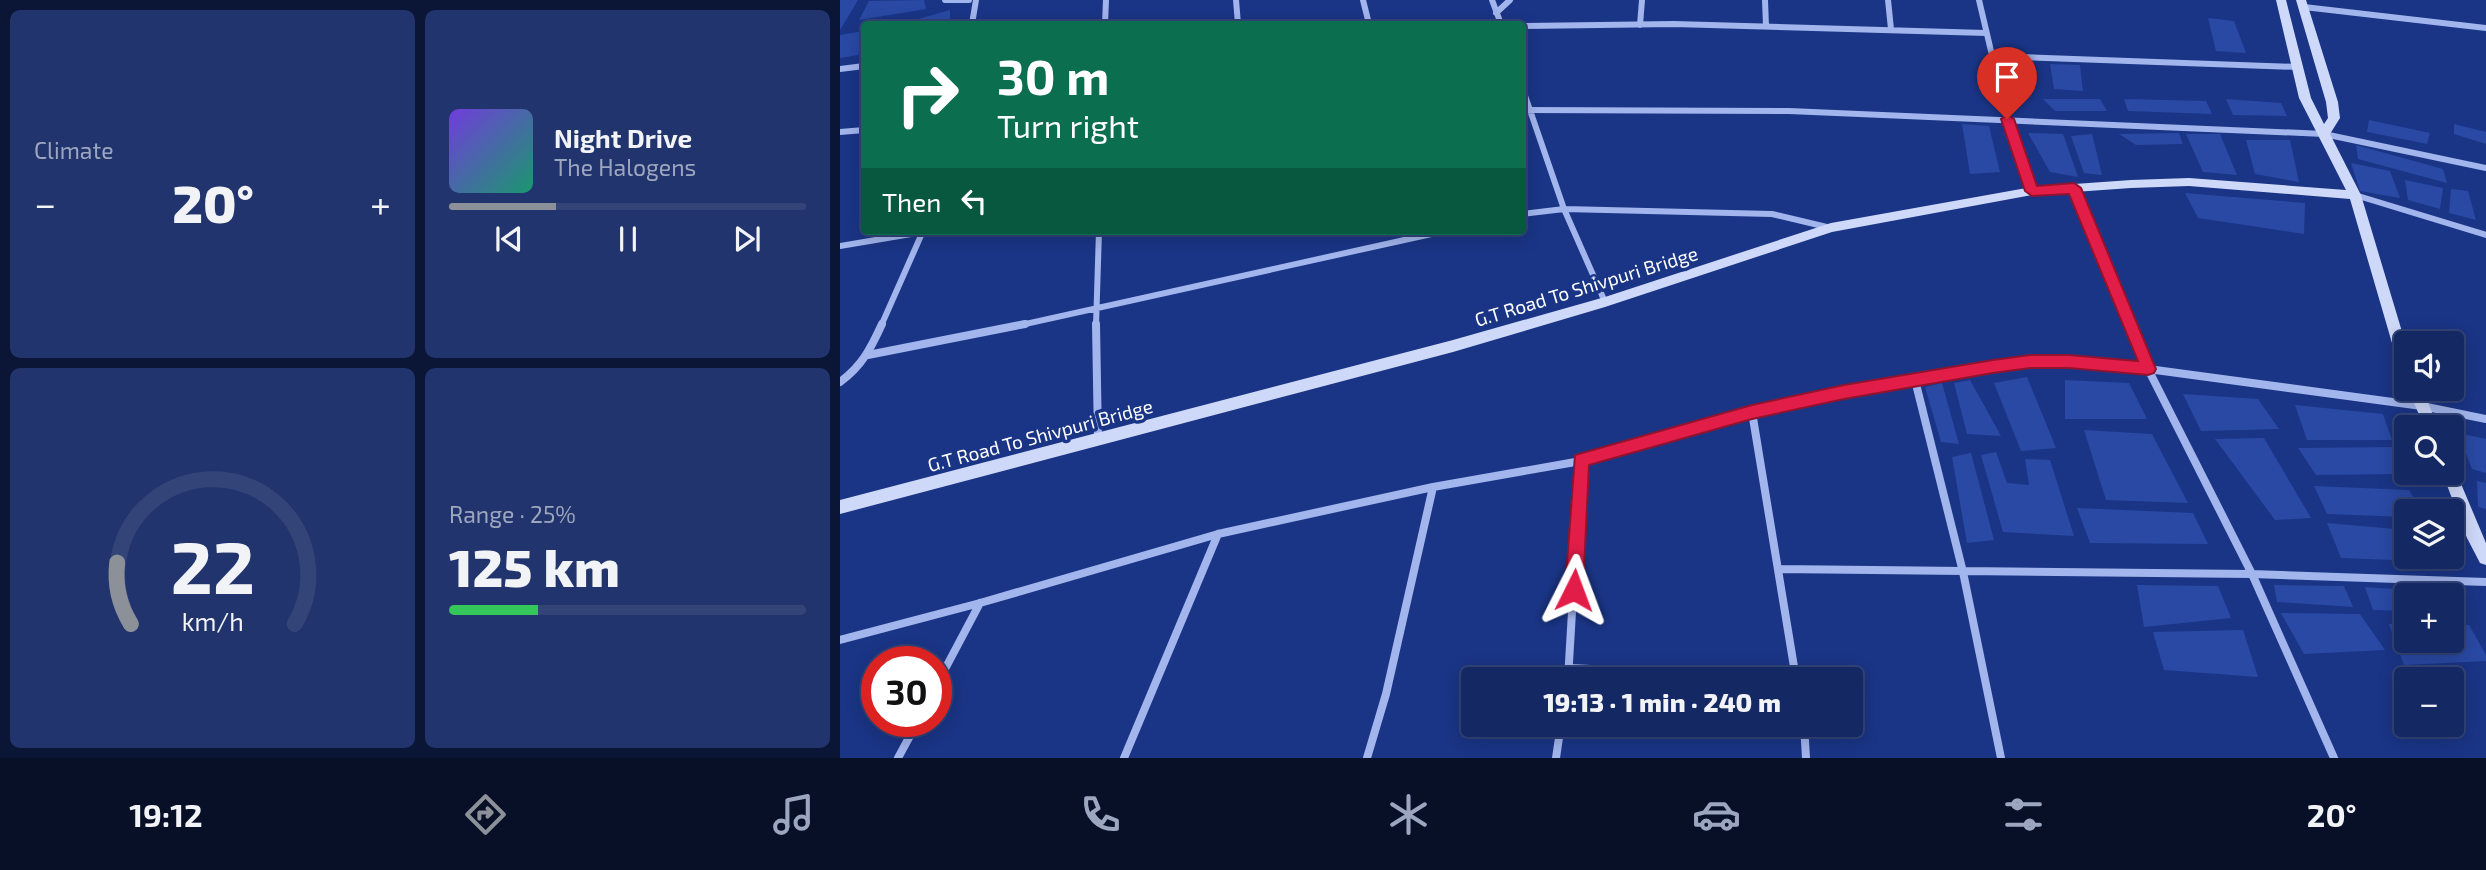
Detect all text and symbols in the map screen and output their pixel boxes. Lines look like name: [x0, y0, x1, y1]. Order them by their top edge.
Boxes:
text: 30 m: [997, 46, 1109, 105]
pin: [1977, 47, 2037, 119]
icon: right: [882, 49, 973, 140]
icon: arrive: [1988, 58, 2026, 96]
text: Turn right: [997, 106, 1139, 144]
text: Night Drive: [554, 122, 692, 153]
text: Climate: [34, 136, 114, 164]
text: The Halogens: [554, 153, 696, 181]
text: 20°: [172, 171, 254, 233]
text: −: [34, 180, 56, 226]
text: +: [370, 180, 391, 226]
icon: left: [955, 182, 993, 220]
text: Then: [882, 186, 941, 217]
icon: previous: [490, 220, 528, 258]
icon: pause: [609, 220, 647, 258]
icon: next: [728, 220, 766, 258]
street label: G.T Road To Shivpuri Bridge: [1472, 241, 1700, 331]
map controls: [2394, 331, 2464, 737]
button: sound: [2394, 331, 2464, 401]
street label: G.T Road To Shivpuri Bridge: [925, 394, 1155, 476]
button: search: [2394, 415, 2464, 485]
button: layers: [2394, 499, 2464, 569]
text: Range · 25%: [449, 500, 576, 528]
text: 22: [170, 521, 255, 609]
text: 125 km: [449, 535, 620, 597]
position arrow: [1537, 553, 1611, 627]
button: +: [2394, 583, 2464, 653]
text: km/h: [181, 606, 244, 636]
speed limit sign: 30: [861, 646, 952, 737]
button: −: [2394, 667, 2464, 737]
text: 19:13 · 1 min · 240 m: [1543, 686, 1781, 717]
icon: directions: [461, 790, 510, 839]
icon: music: [769, 790, 818, 839]
icon: phone: [1076, 790, 1125, 839]
icon: climate: [1384, 790, 1433, 839]
icon: car: [1692, 790, 1741, 839]
icon: filters: [1999, 790, 2048, 839]
text: 19:12: [129, 795, 203, 833]
text: 20°: [2307, 795, 2357, 833]

